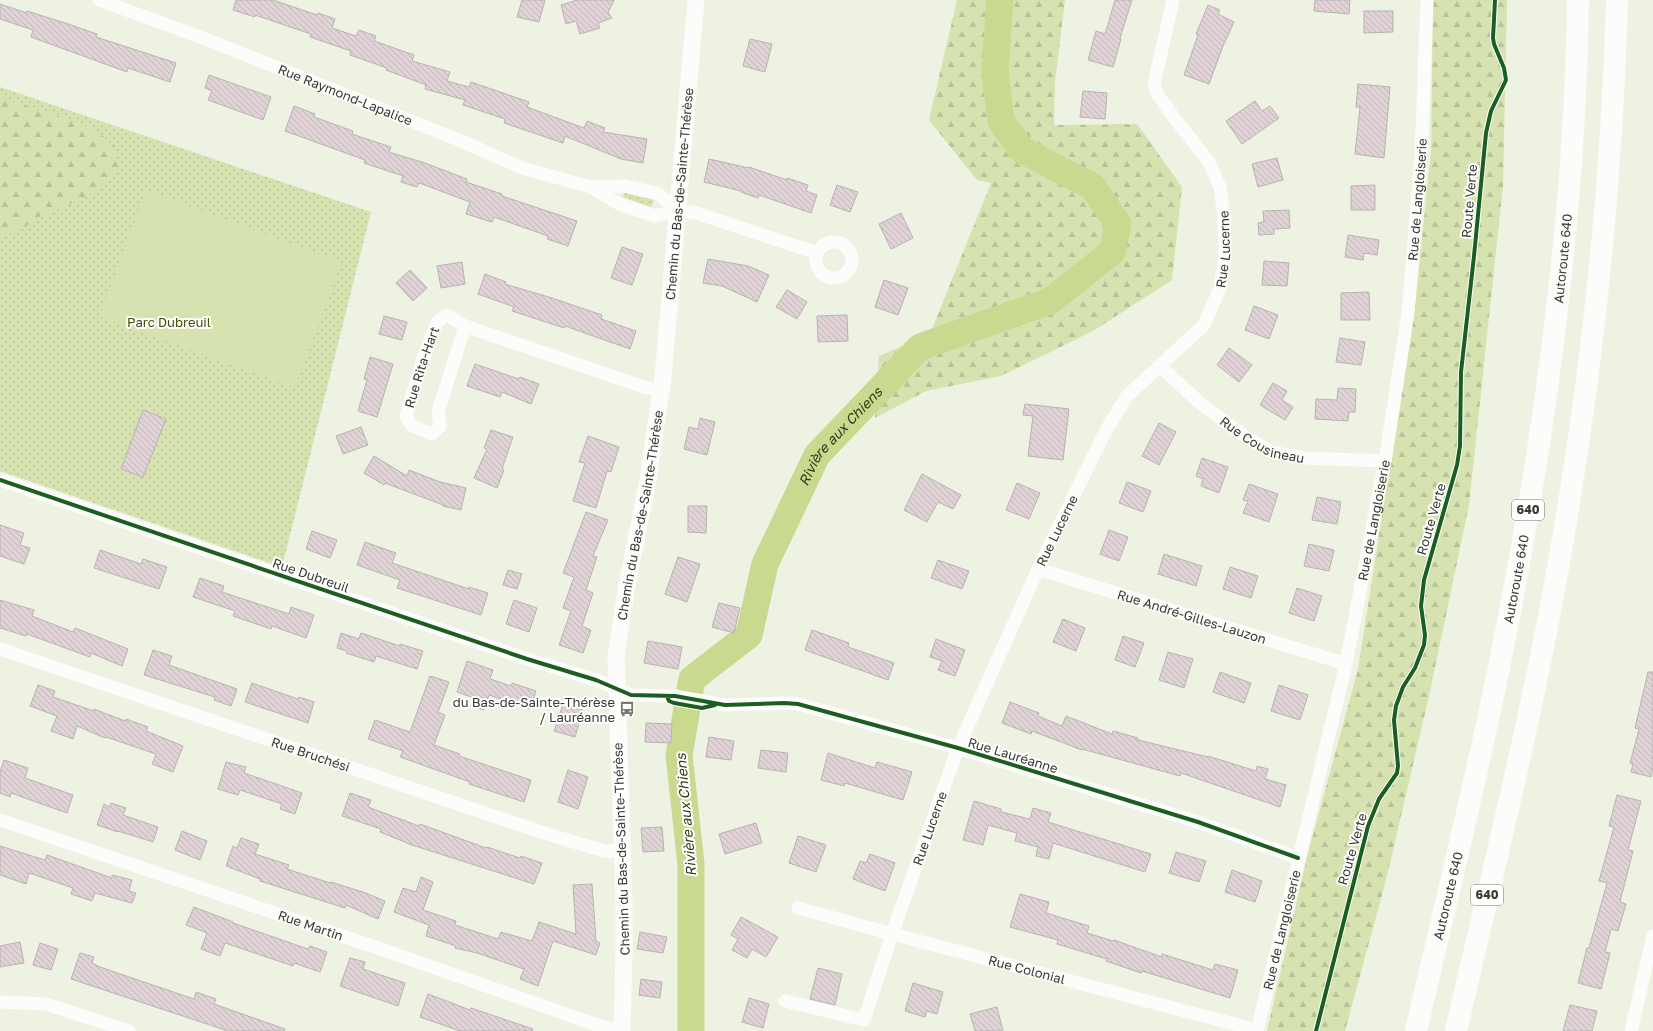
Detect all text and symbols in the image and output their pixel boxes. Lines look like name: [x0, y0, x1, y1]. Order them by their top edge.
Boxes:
street label: Rue Raymond-Lapalice: [276, 61, 415, 129]
street label: Chemin du Bas-de-Sainte-Thérèse: [662, 87, 696, 301]
street label: Rue de Langloiserie: [1404, 138, 1430, 261]
street label: Route Verte: [1458, 163, 1480, 239]
street label: Rue Lucerne: [1212, 209, 1234, 289]
street label: Autoroute 640: [1550, 213, 1575, 304]
park label: Parc Dubreuil: [127, 314, 211, 330]
street label: Rue Rita-Hart: [401, 324, 443, 410]
water label: Rivière aux Chiens: [795, 383, 886, 488]
street label: Chemin du Bas-de-Sainte-Thérèse: [614, 409, 666, 621]
street label: Rue Cousineau: [1217, 413, 1306, 466]
street label: Rue de Langloiserie: [1354, 458, 1393, 582]
street label: Route Verte: [1413, 481, 1449, 557]
street label: Rue Lucerne: [1033, 492, 1081, 569]
road number: 640: [1512, 500, 1544, 520]
street label: Autoroute 640: [1500, 533, 1532, 625]
street label: Rue Dubreuil: [270, 554, 352, 596]
street label: Rue André-Gilles-Lauzon: [1115, 586, 1268, 647]
place label: du Bas-de-Sainte-Thérèse / Lauréanne: [453, 694, 615, 725]
bus stop icon: du Bas-de-Sainte-Thérèse / Lauréanne: [618, 700, 636, 718]
street label: Rue Bruchési: [269, 733, 352, 775]
street label: Rue Lauréanne: [966, 734, 1060, 776]
street label: Chemin du Bas-de-Sainte-Thérèse: [609, 742, 633, 956]
water label: Rivière aux Chiens: [672, 752, 699, 877]
street label: Rue Lucerne: [909, 789, 950, 867]
street label: Route Verte: [1334, 811, 1370, 887]
street label: Autoroute 640: [1430, 850, 1466, 941]
street label: Rue de Langloiserie: [1259, 868, 1304, 992]
road number: 640: [1471, 885, 1503, 905]
street label: Rue Martin: [276, 907, 345, 944]
street label: Rue Colonial: [987, 952, 1067, 987]

